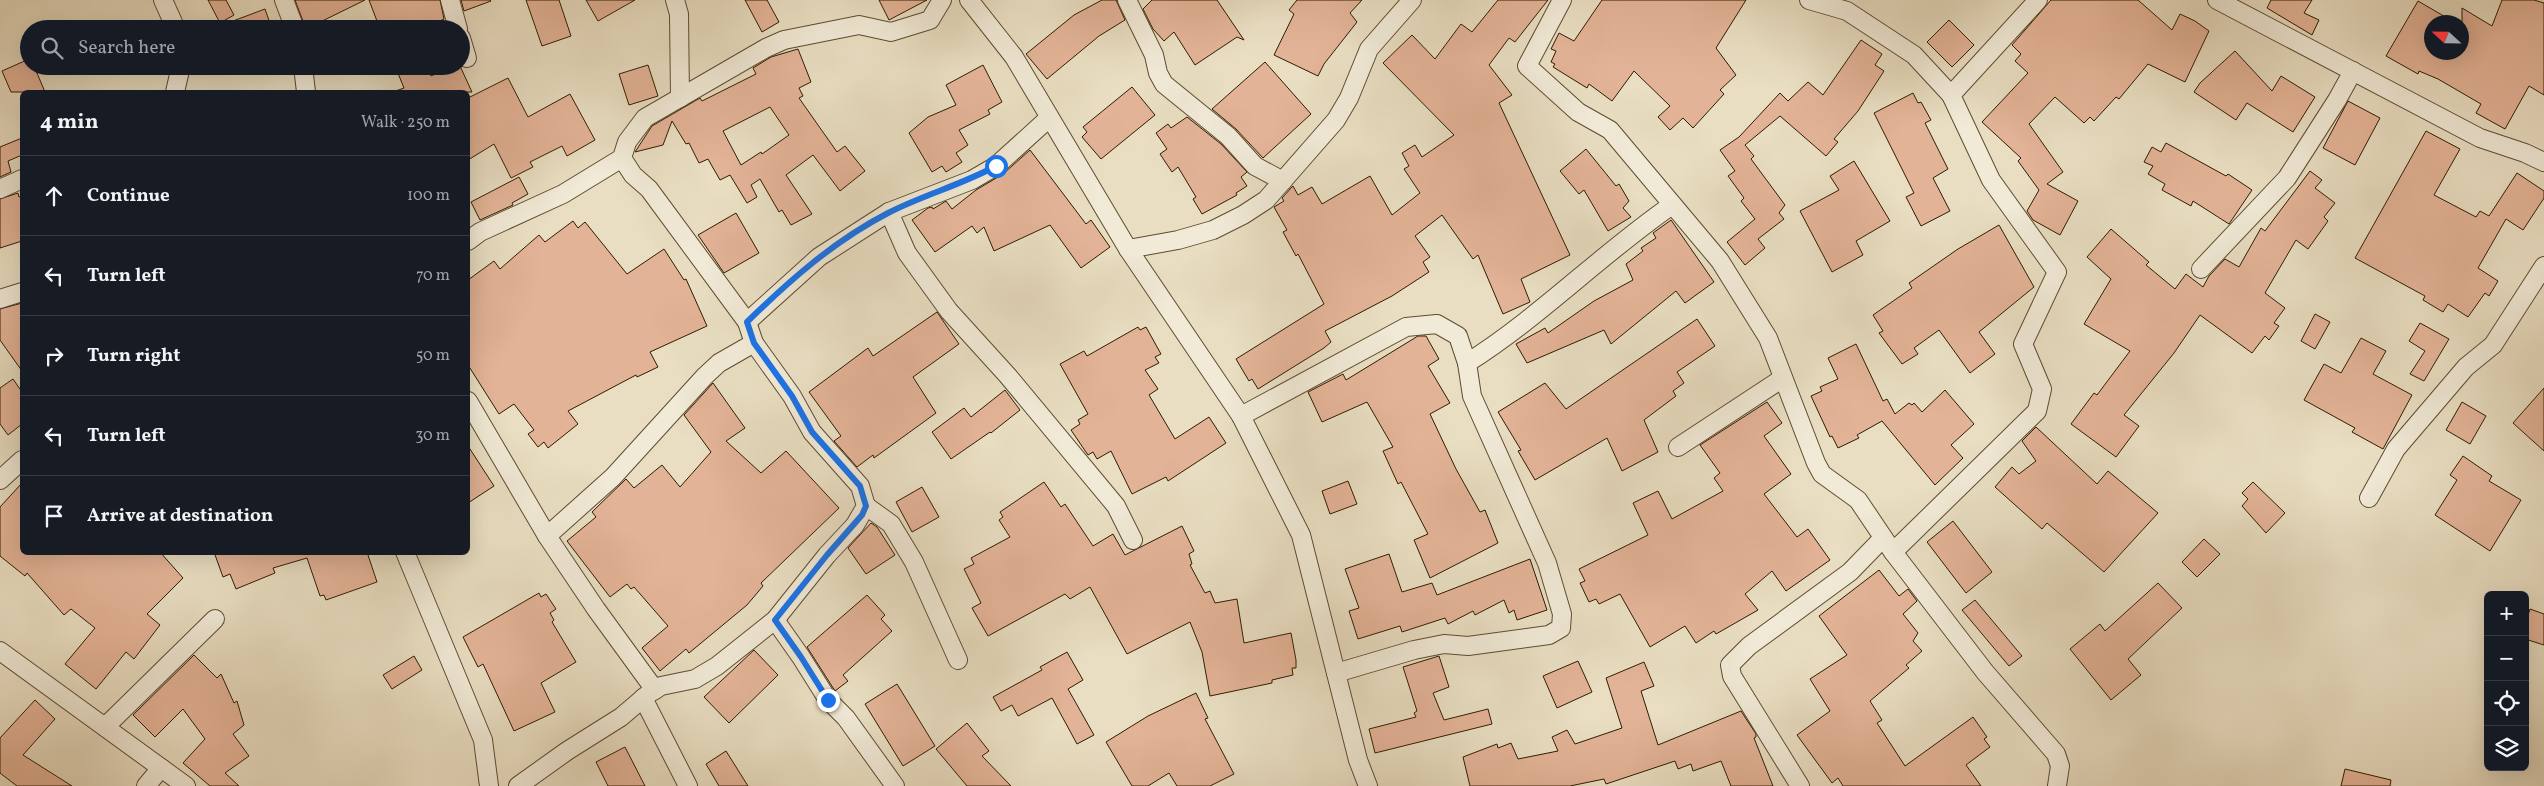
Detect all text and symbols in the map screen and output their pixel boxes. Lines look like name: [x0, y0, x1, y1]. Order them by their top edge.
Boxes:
north arrow: [2424, 15, 2469, 60]
search box: [20, 20, 470, 75]
icon: search: [38, 34, 66, 62]
text: Search here: [78, 35, 175, 61]
text: 4 min: [40, 108, 99, 137]
text: Walk · 250 m: [361, 112, 450, 134]
route start: [985, 155, 1008, 178]
icon: ahead: [40, 182, 68, 210]
text: Continue: [87, 183, 170, 209]
text: 100 m: [407, 185, 450, 207]
icon: left: [40, 262, 68, 290]
text: Turn left: [87, 263, 166, 289]
text: 70 m: [416, 265, 450, 287]
icon: right: [40, 342, 68, 370]
text: Turn right: [87, 343, 180, 369]
text: 50 m: [416, 345, 450, 367]
icon: left: [40, 422, 68, 450]
text: Turn left: [87, 423, 166, 449]
text: 30 m: [415, 425, 450, 447]
icon: arrive: [40, 502, 68, 530]
text: Arrive at destination: [87, 503, 273, 529]
map controls: [2484, 591, 2529, 771]
button: +: [2484, 591, 2529, 636]
button: −: [2484, 636, 2529, 681]
button: locate: [2484, 681, 2529, 726]
route end: [817, 689, 840, 712]
button: layers: [2484, 726, 2529, 771]

